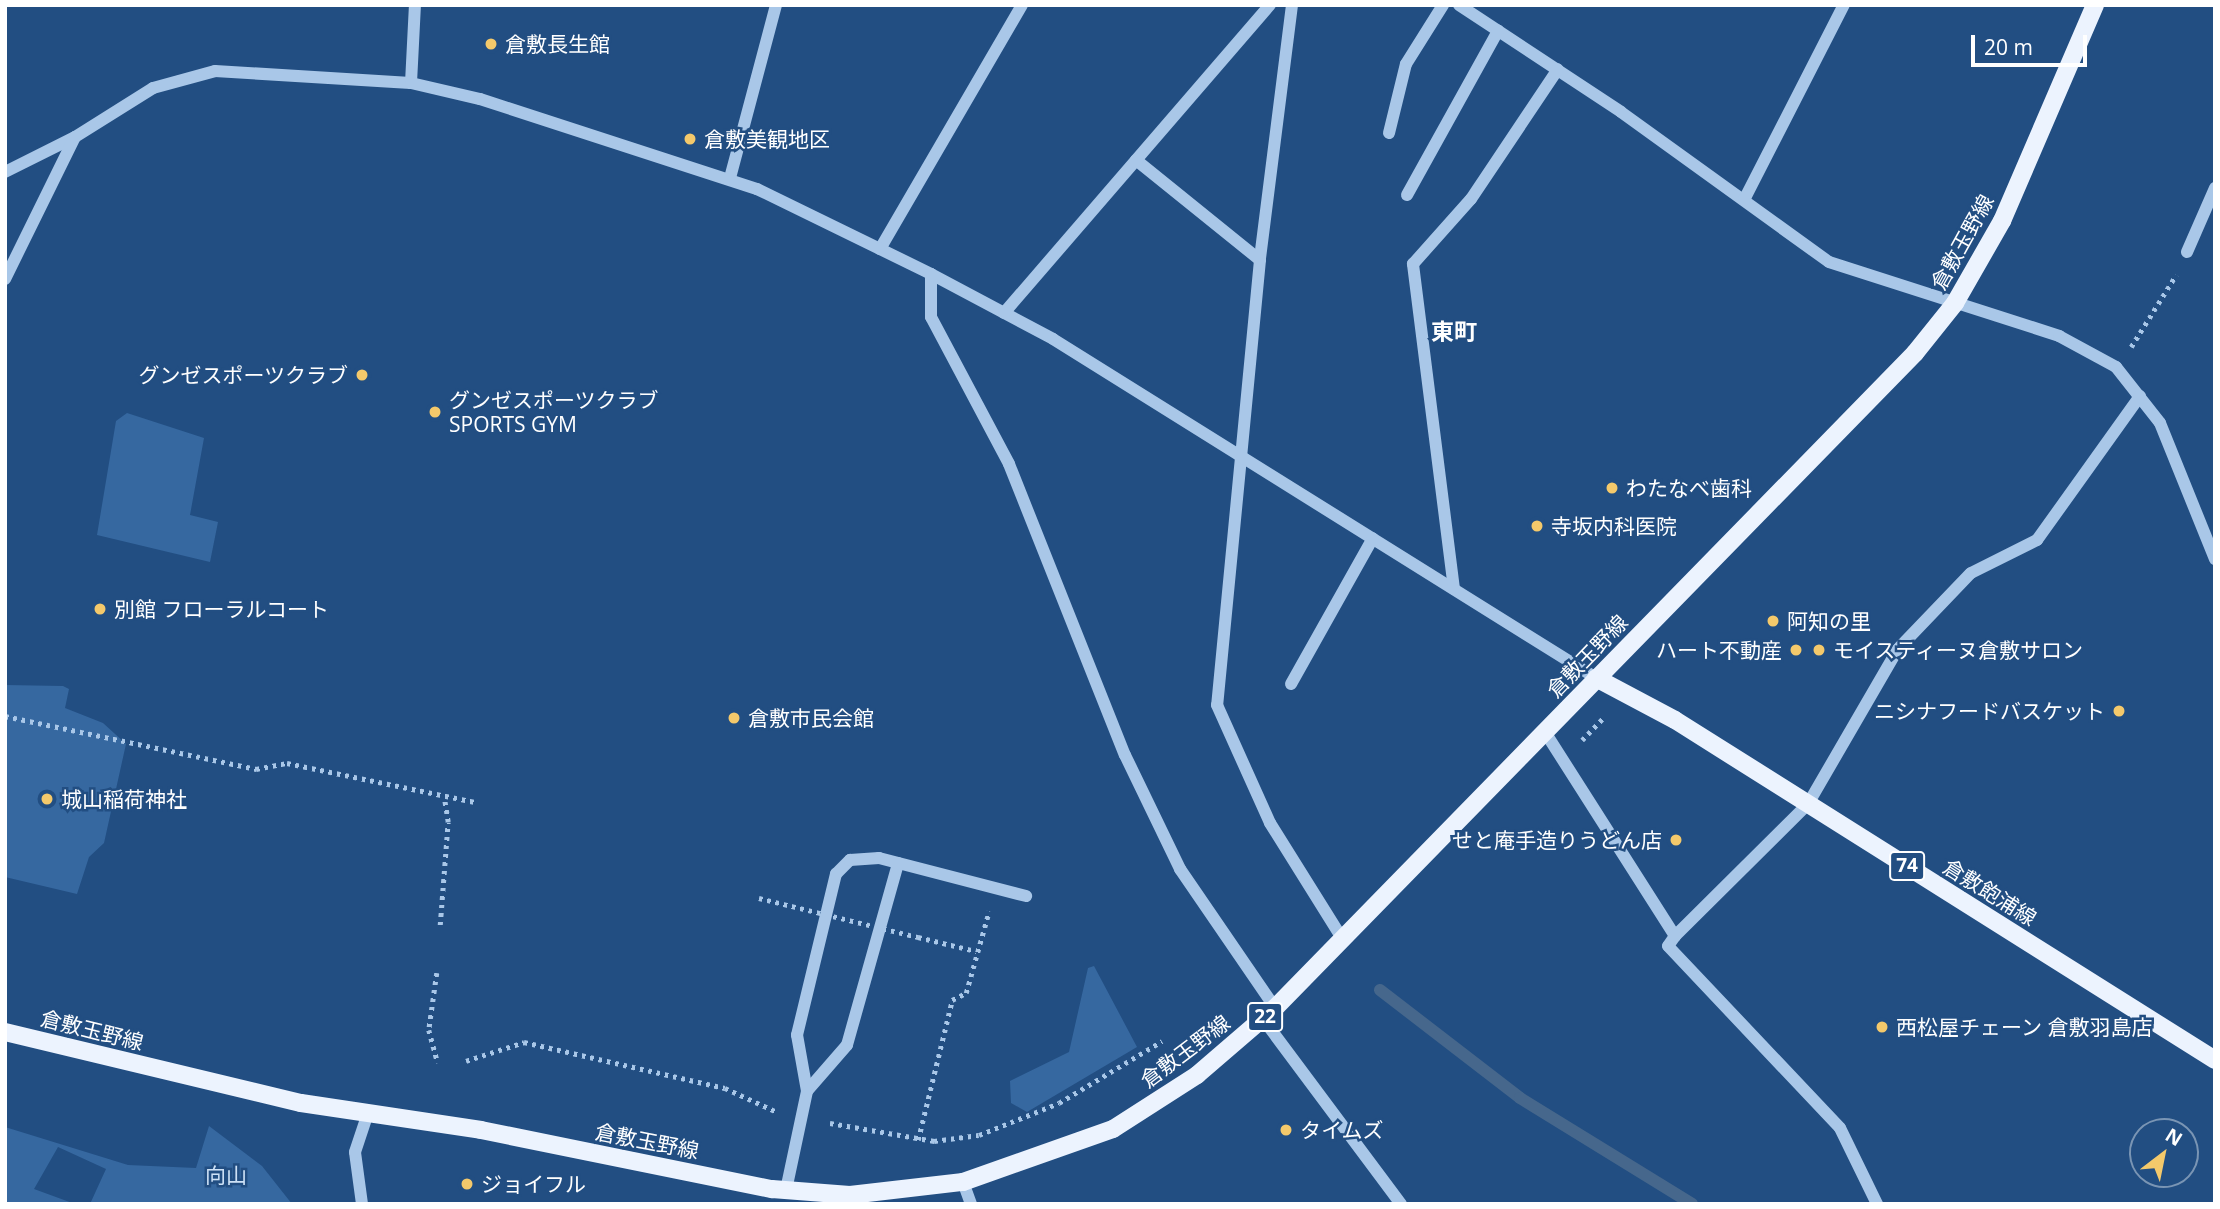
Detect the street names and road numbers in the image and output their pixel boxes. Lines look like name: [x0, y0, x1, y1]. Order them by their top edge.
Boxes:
street label: 倉敷玉野線: [1926, 190, 1998, 294]
street label: 倉敷玉野線: [1541, 609, 1633, 703]
road number: 74: [1888, 850, 1926, 881]
street label: 倉敷飽浦線: [1939, 853, 2041, 931]
road number: 22: [1246, 1001, 1284, 1032]
street label: 倉敷玉野線: [38, 1005, 146, 1055]
street label: 倉敷玉野線: [1135, 1009, 1235, 1093]
street label: 倉敷玉野線: [593, 1119, 701, 1163]

